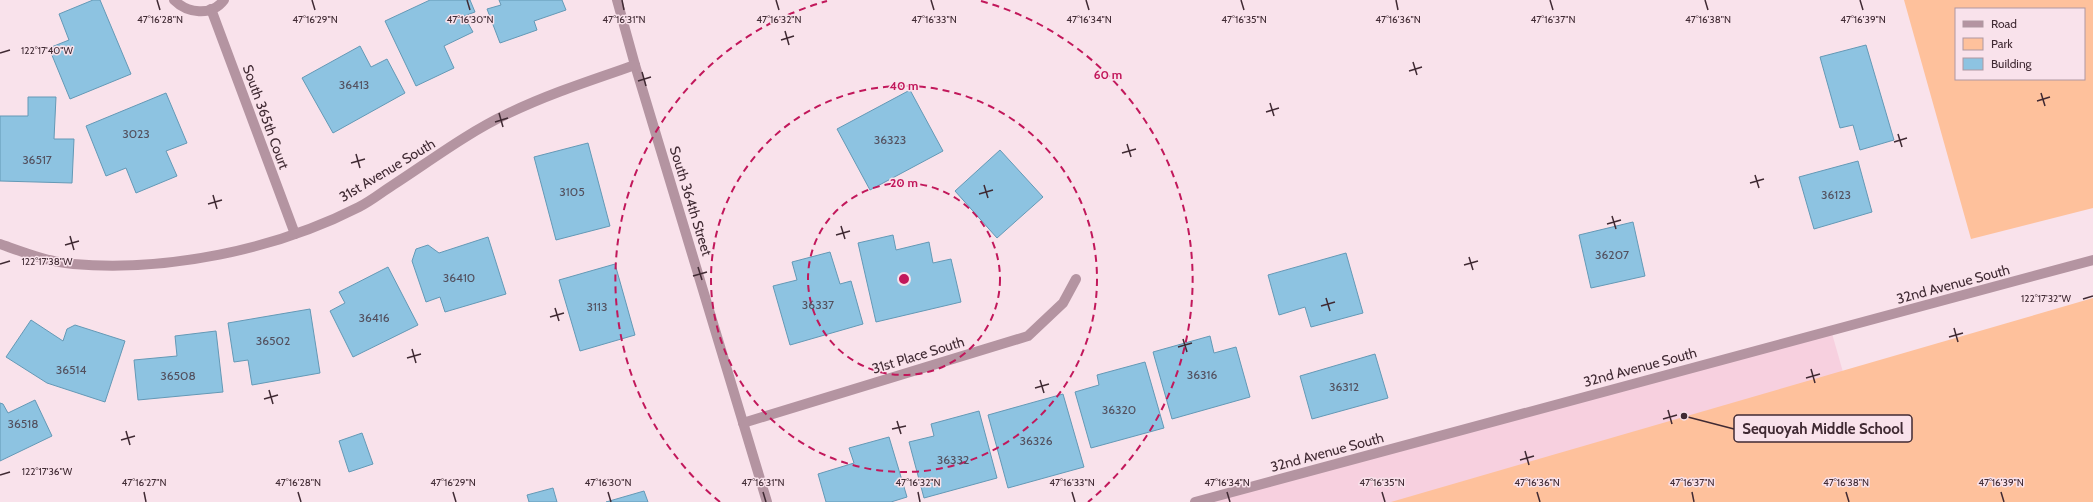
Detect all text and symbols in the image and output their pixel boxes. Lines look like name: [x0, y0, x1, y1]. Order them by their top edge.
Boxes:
legend: [1955, 8, 2085, 80]
text: 47°16'28"N: [137, 13, 183, 26]
text: 47°16'29"N: [292, 13, 338, 26]
text: 47°16'30"N: [446, 13, 494, 26]
text: 47°16'31"N: [602, 13, 646, 26]
text: 47°16'32"N: [756, 13, 802, 26]
text: 47°16'33"N: [911, 13, 957, 26]
text: 47°16'34"N: [1066, 13, 1112, 26]
text: 47°16'35"N: [1221, 13, 1267, 26]
text: 47°16'36"N: [1375, 13, 1421, 26]
text: 47°16'37"N: [1530, 13, 1576, 26]
text: 47°16'38"N: [1685, 13, 1731, 26]
text: 47°16'39"N: [1840, 13, 1886, 26]
text: Road: [1991, 16, 2017, 31]
text: Park: [1991, 36, 2013, 51]
text: 122°17'40"W: [21, 44, 73, 57]
text: Building: [1991, 56, 2033, 71]
street label: South 365th Court: [239, 62, 293, 172]
text: 60 m: [1094, 67, 1122, 82]
house number: 36413: [339, 77, 369, 92]
text: 40 m: [889, 78, 919, 93]
house number: 3023: [122, 126, 150, 141]
house number: 36323: [874, 132, 906, 147]
street label: 31st Avenue South: [336, 134, 438, 206]
street label: South 364th Street: [666, 144, 716, 258]
house number: 36517: [22, 152, 52, 167]
text: 20 m: [890, 175, 918, 190]
house number: 3105: [559, 184, 585, 199]
house number: 36123: [1821, 187, 1851, 202]
house number: 36207: [1595, 247, 1629, 262]
text: 122°17'38"W: [22, 255, 73, 268]
street label: 32nd Avenue South: [1894, 260, 2012, 308]
house number: 36410: [443, 270, 475, 285]
centre of rings: [897, 272, 911, 286]
text: 122°17'32"W: [2021, 292, 2072, 305]
house number: 36337: [802, 297, 834, 312]
house number: 3113: [587, 299, 607, 314]
house number: 36416: [359, 310, 390, 325]
street label: 31st Place South: [870, 332, 966, 378]
house number: 36502: [256, 333, 290, 348]
street label: 32nd Avenue South: [1581, 343, 1699, 391]
house number: 36514: [56, 362, 86, 377]
house number: 36316: [1187, 367, 1217, 382]
house number: 36508: [160, 368, 196, 383]
house number: 36312: [1329, 379, 1359, 394]
house number: 36320: [1102, 402, 1136, 417]
callout: Sequoyah Middle School: [1734, 415, 1912, 442]
house number: 36518: [8, 416, 38, 431]
text: Sequoyah Middle School: [1742, 420, 1904, 438]
street label: 32nd Avenue South: [1268, 428, 1386, 476]
house number: 36326: [1020, 433, 1053, 448]
house number: 36332: [937, 452, 969, 467]
text: 122°17'36"W: [22, 465, 73, 478]
text: 47°16'27"N: [122, 476, 166, 489]
text: 47°16'28"N: [275, 476, 321, 489]
text: 47°16'29"N: [430, 476, 476, 489]
text: 47°16'30"N: [584, 476, 632, 489]
text: 47°16'31"N: [741, 476, 785, 489]
text: 47°16'32"N: [895, 476, 941, 489]
text: 47°16'33"N: [1049, 476, 1095, 489]
text: 47°16'34"N: [1204, 476, 1250, 489]
text: 47°16'35"N: [1359, 476, 1405, 489]
text: 47°16'36"N: [1514, 476, 1560, 489]
text: 47°16'37"N: [1669, 476, 1715, 489]
text: 47°16'38"N: [1823, 476, 1869, 489]
text: 47°16'39"N: [1978, 476, 2024, 489]

